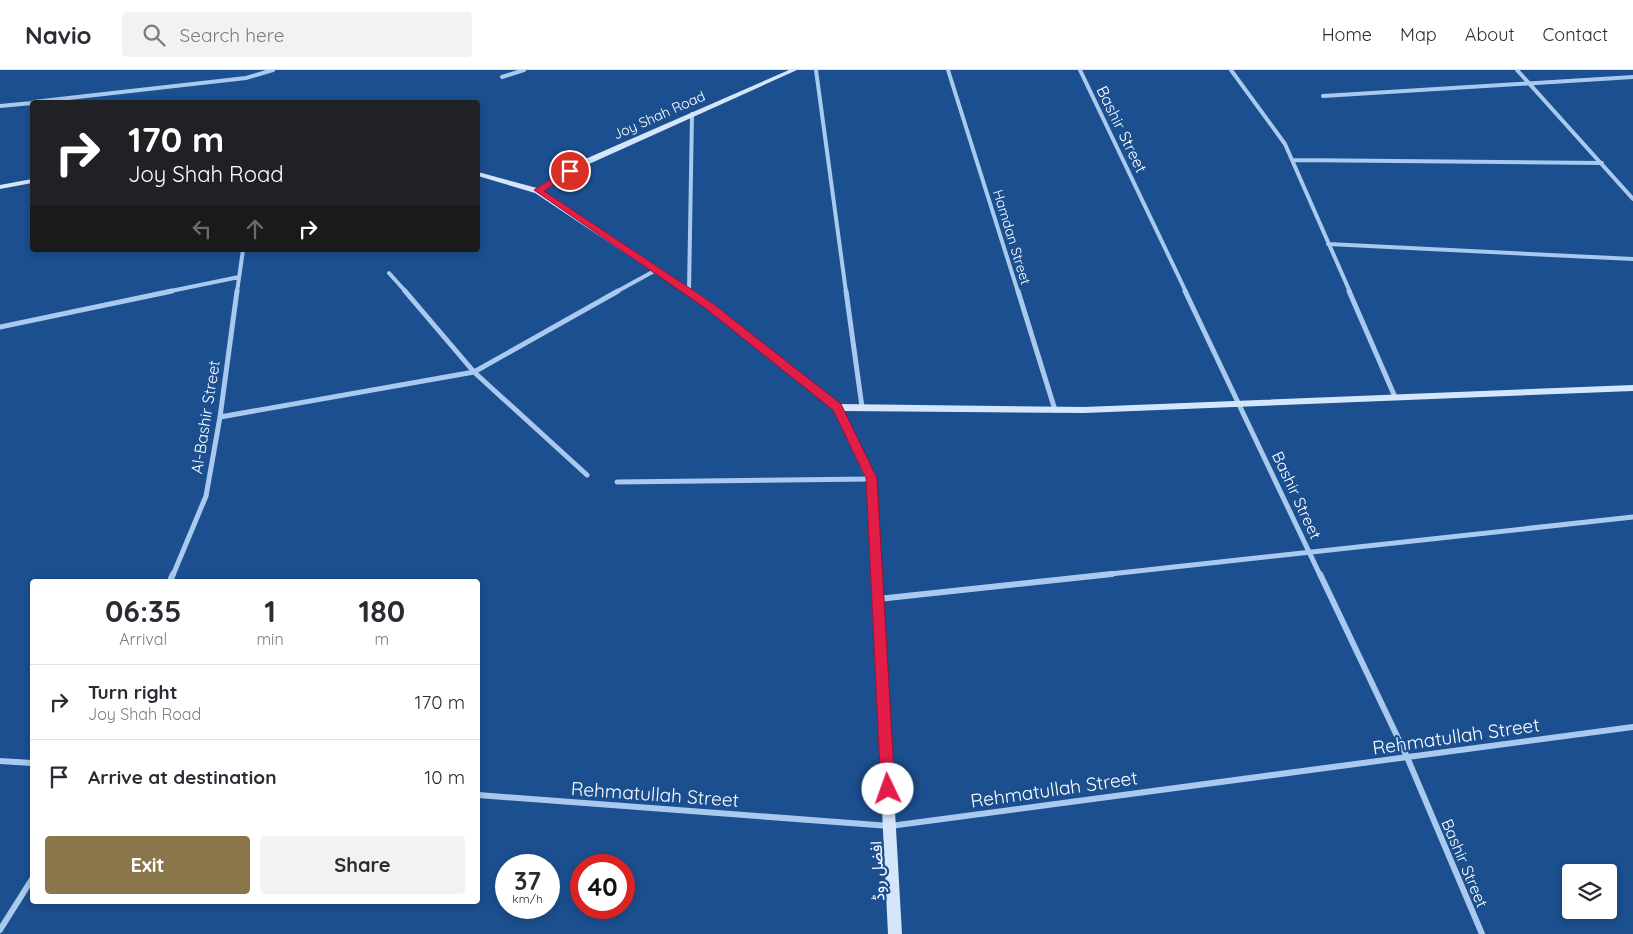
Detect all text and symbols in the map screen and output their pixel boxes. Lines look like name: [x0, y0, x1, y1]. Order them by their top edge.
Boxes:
search box: [122, 12, 472, 57]
text: Navio: [25, 20, 92, 50]
icon: search: [140, 21, 168, 49]
text: Search here: [180, 23, 284, 47]
text: Home: [1322, 23, 1372, 46]
text: Map: [1400, 23, 1437, 46]
text: About: [1465, 23, 1515, 46]
text: Contact: [1543, 23, 1608, 46]
street label: Bashir Street: [1092, 82, 1152, 176]
street label: Joy Shah Road: [610, 87, 708, 143]
text: 170 m: [128, 117, 224, 161]
icon: right: [45, 120, 110, 185]
pin: [549, 150, 591, 192]
icon: arrive: [556, 157, 584, 185]
text: Joy Shah Road: [128, 160, 284, 188]
street label: Hamdan Street: [989, 187, 1035, 287]
icon: left: [188, 215, 216, 243]
icon: ahead: [241, 215, 269, 243]
icon: right: [294, 215, 322, 243]
street label: Al-Bashir Street: [186, 359, 224, 475]
street label: Bashir Street: [1268, 448, 1326, 542]
text: 06:35: [105, 592, 181, 630]
text: 1: [264, 592, 276, 630]
text: 180: [359, 592, 405, 630]
text: Arrival: [119, 629, 167, 649]
text: min: [256, 629, 284, 649]
text: m: [375, 629, 389, 649]
text: Turn right: [88, 680, 177, 704]
icon: right: [45, 688, 73, 716]
text: 170 m: [414, 690, 465, 714]
text: Joy Shah Road: [88, 704, 201, 724]
street label: Rehmatullah Street: [1371, 712, 1541, 760]
position arrow: [861, 762, 913, 814]
icon: arrive: [45, 763, 73, 791]
text: Arrive at destination: [88, 765, 277, 789]
text: 10 m: [424, 765, 465, 789]
street label: Rehmatullah Street: [969, 765, 1139, 813]
street label: Rehmatullah Street: [570, 776, 740, 812]
street label: Bashir Street: [1437, 816, 1493, 910]
button: Exit: [45, 836, 250, 894]
button: Share: [260, 836, 465, 894]
street label: افضل روڈ: [865, 841, 890, 901]
speed limit sign: 40: [570, 854, 635, 919]
map controls: [1562, 864, 1617, 919]
button: layers: [1562, 864, 1617, 919]
text: 37: [514, 865, 541, 896]
text: km/h: [512, 891, 543, 906]

